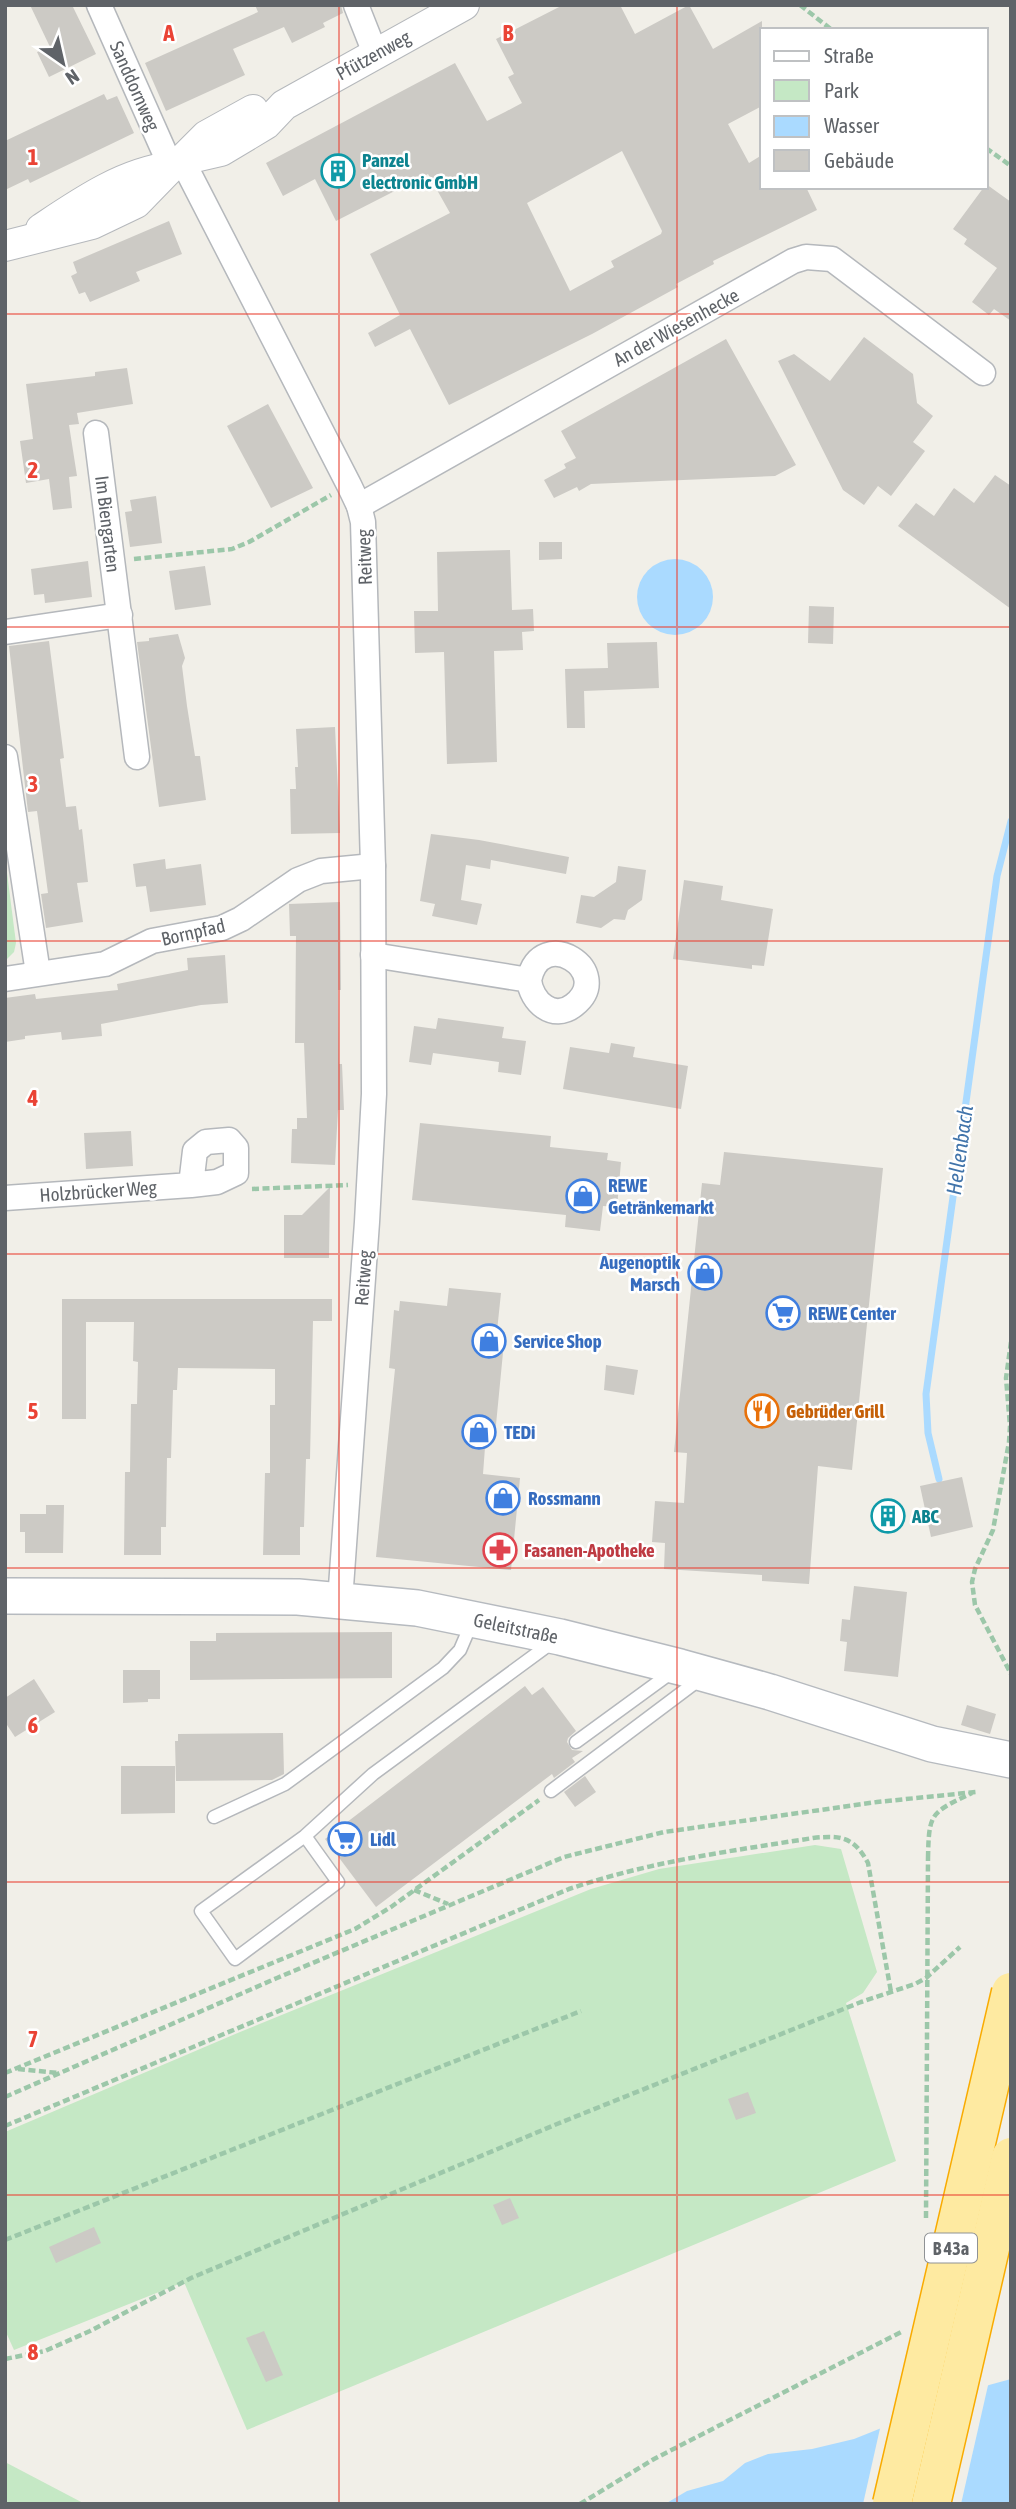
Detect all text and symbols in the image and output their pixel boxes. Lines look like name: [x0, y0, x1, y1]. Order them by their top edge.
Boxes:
text: A: [162, 20, 175, 46]
text: B: [503, 20, 514, 46]
street label: Pfützenweg: [332, 25, 415, 84]
north arrow: [28, 28, 98, 98]
legend: [760, 28, 988, 189]
street label: Sanddornweg: [105, 38, 165, 135]
text: Straße: [824, 43, 874, 67]
text: N: [62, 65, 83, 89]
text: Park: [824, 78, 859, 102]
text: Wasser: [824, 113, 880, 137]
text: 1: [28, 144, 39, 170]
text: Gebäude: [824, 148, 894, 172]
place label: Panzel electronic GmbH: [362, 149, 478, 193]
building icon: Panzel electronic GmbH: [319, 152, 357, 190]
street label: An der Wiesenhecke: [610, 284, 742, 370]
text: 2: [28, 457, 38, 483]
street label: Im Biengarten: [91, 474, 125, 574]
street label: Reitweg: [352, 528, 376, 585]
text: 3: [28, 771, 38, 797]
street label: Bornpfad: [159, 914, 227, 950]
text: 4: [27, 1085, 39, 1111]
water label: Hellenbach: [941, 1104, 977, 1196]
place label: REWE Getränkemarkt: [608, 1174, 715, 1218]
street label: Holzbrücker Weg: [39, 1176, 158, 1206]
shop icon: REWE Getränkemarkt: [564, 1177, 602, 1215]
street label: Reitweg: [350, 1249, 376, 1307]
place label: Augenoptik Marsch: [599, 1251, 681, 1295]
shop icon: Augenoptik Marsch: [686, 1254, 724, 1292]
supermarket icon: REWE Center: [764, 1294, 802, 1332]
place label: REWE Center: [808, 1302, 896, 1324]
shop icon: Service Shop: [470, 1322, 508, 1360]
place label: Service Shop: [514, 1330, 602, 1352]
restaurant icon: Gebrüder Grill: [743, 1392, 781, 1430]
text: 5: [28, 1398, 39, 1424]
place label: Gebrüder Grill: [786, 1400, 885, 1422]
shop icon: TEDi: [460, 1413, 498, 1451]
place label: TEDi: [504, 1421, 535, 1443]
shop icon: Rossmann: [484, 1479, 522, 1517]
place label: Rossmann: [528, 1487, 601, 1509]
building icon: ABC: [869, 1497, 907, 1535]
place label: ABC: [911, 1505, 939, 1527]
pharmacy icon: Fasanen-Apotheke: [481, 1531, 519, 1569]
place label: Fasanen-Apotheke: [524, 1539, 655, 1561]
street label: Geleitstraße: [472, 1608, 560, 1648]
text: 6: [28, 1712, 39, 1738]
supermarket icon: Lidl: [326, 1820, 364, 1858]
place label: Lidl: [370, 1828, 397, 1850]
text: 7: [28, 2026, 38, 2052]
road number: B 43a: [925, 2234, 977, 2262]
text: 8: [28, 2339, 39, 2365]

